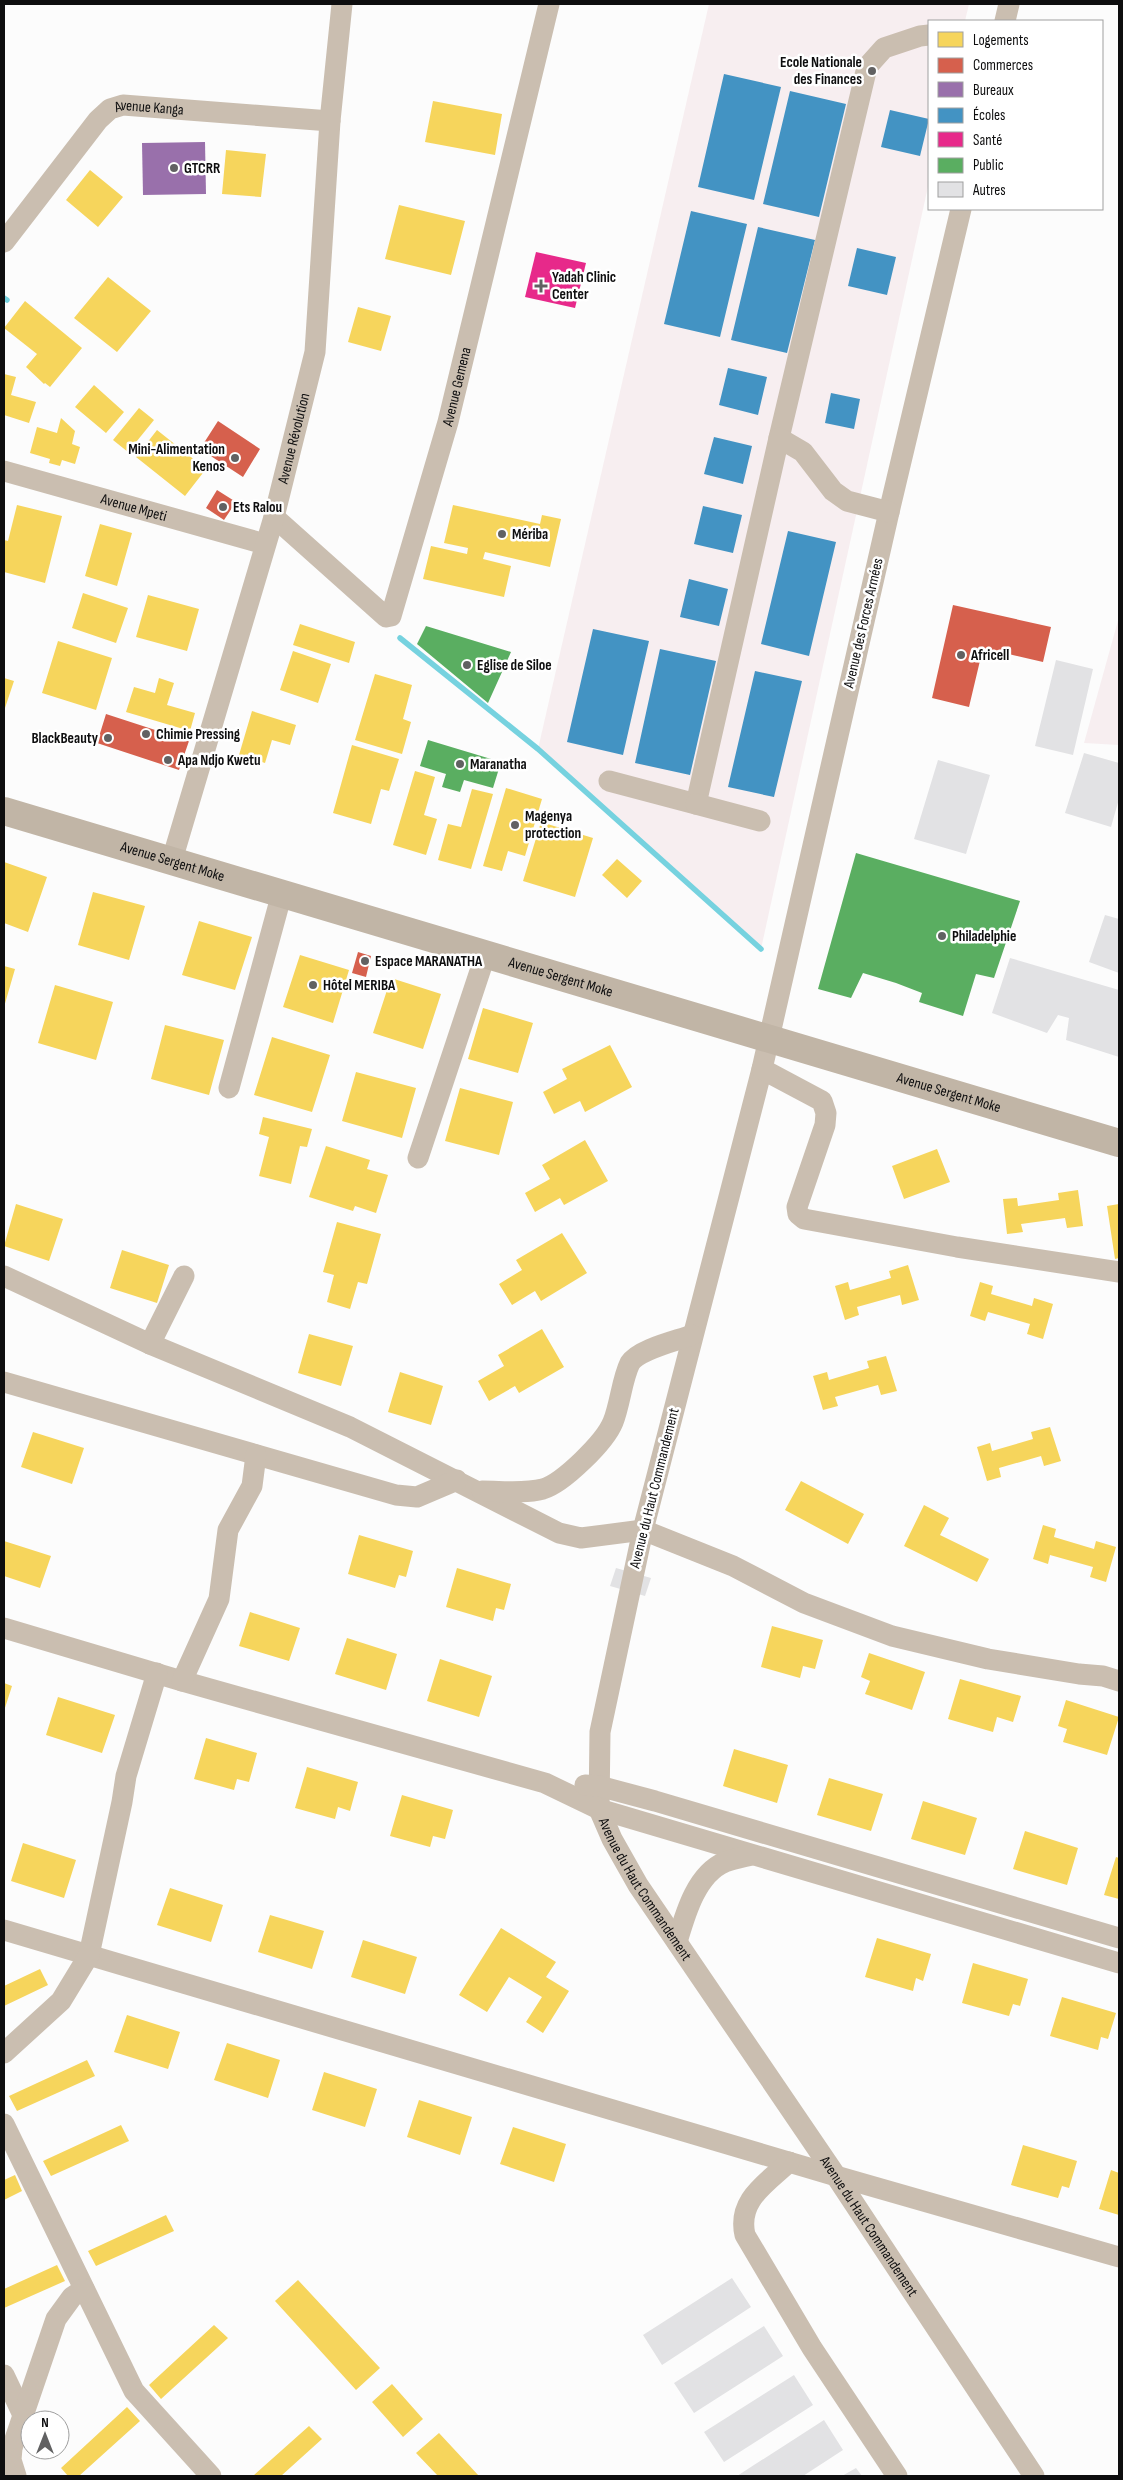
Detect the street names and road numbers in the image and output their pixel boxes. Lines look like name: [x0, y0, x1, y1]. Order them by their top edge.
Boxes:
street label: Avenue Kanga: [111, 96, 185, 120]
street label: Avenue Gemena: [438, 345, 476, 429]
street label: Avenue Révolution: [273, 391, 314, 487]
street label: Avenue Mpeti: [98, 489, 169, 526]
street label: Avenue des Forces Armées: [839, 556, 888, 691]
street label: Avenue Sergent Moke: [117, 837, 227, 886]
street label: Avenue Sergent Moke: [505, 953, 615, 1002]
street label: Avenue Sergent Moke: [894, 1068, 1003, 1117]
street label: Avenue du Haut Commandement: [625, 1406, 684, 1571]
street label: Avenue du Haut Commandement: [594, 1814, 696, 1965]
street label: Avenue du Haut Commandement: [815, 2152, 922, 2301]

